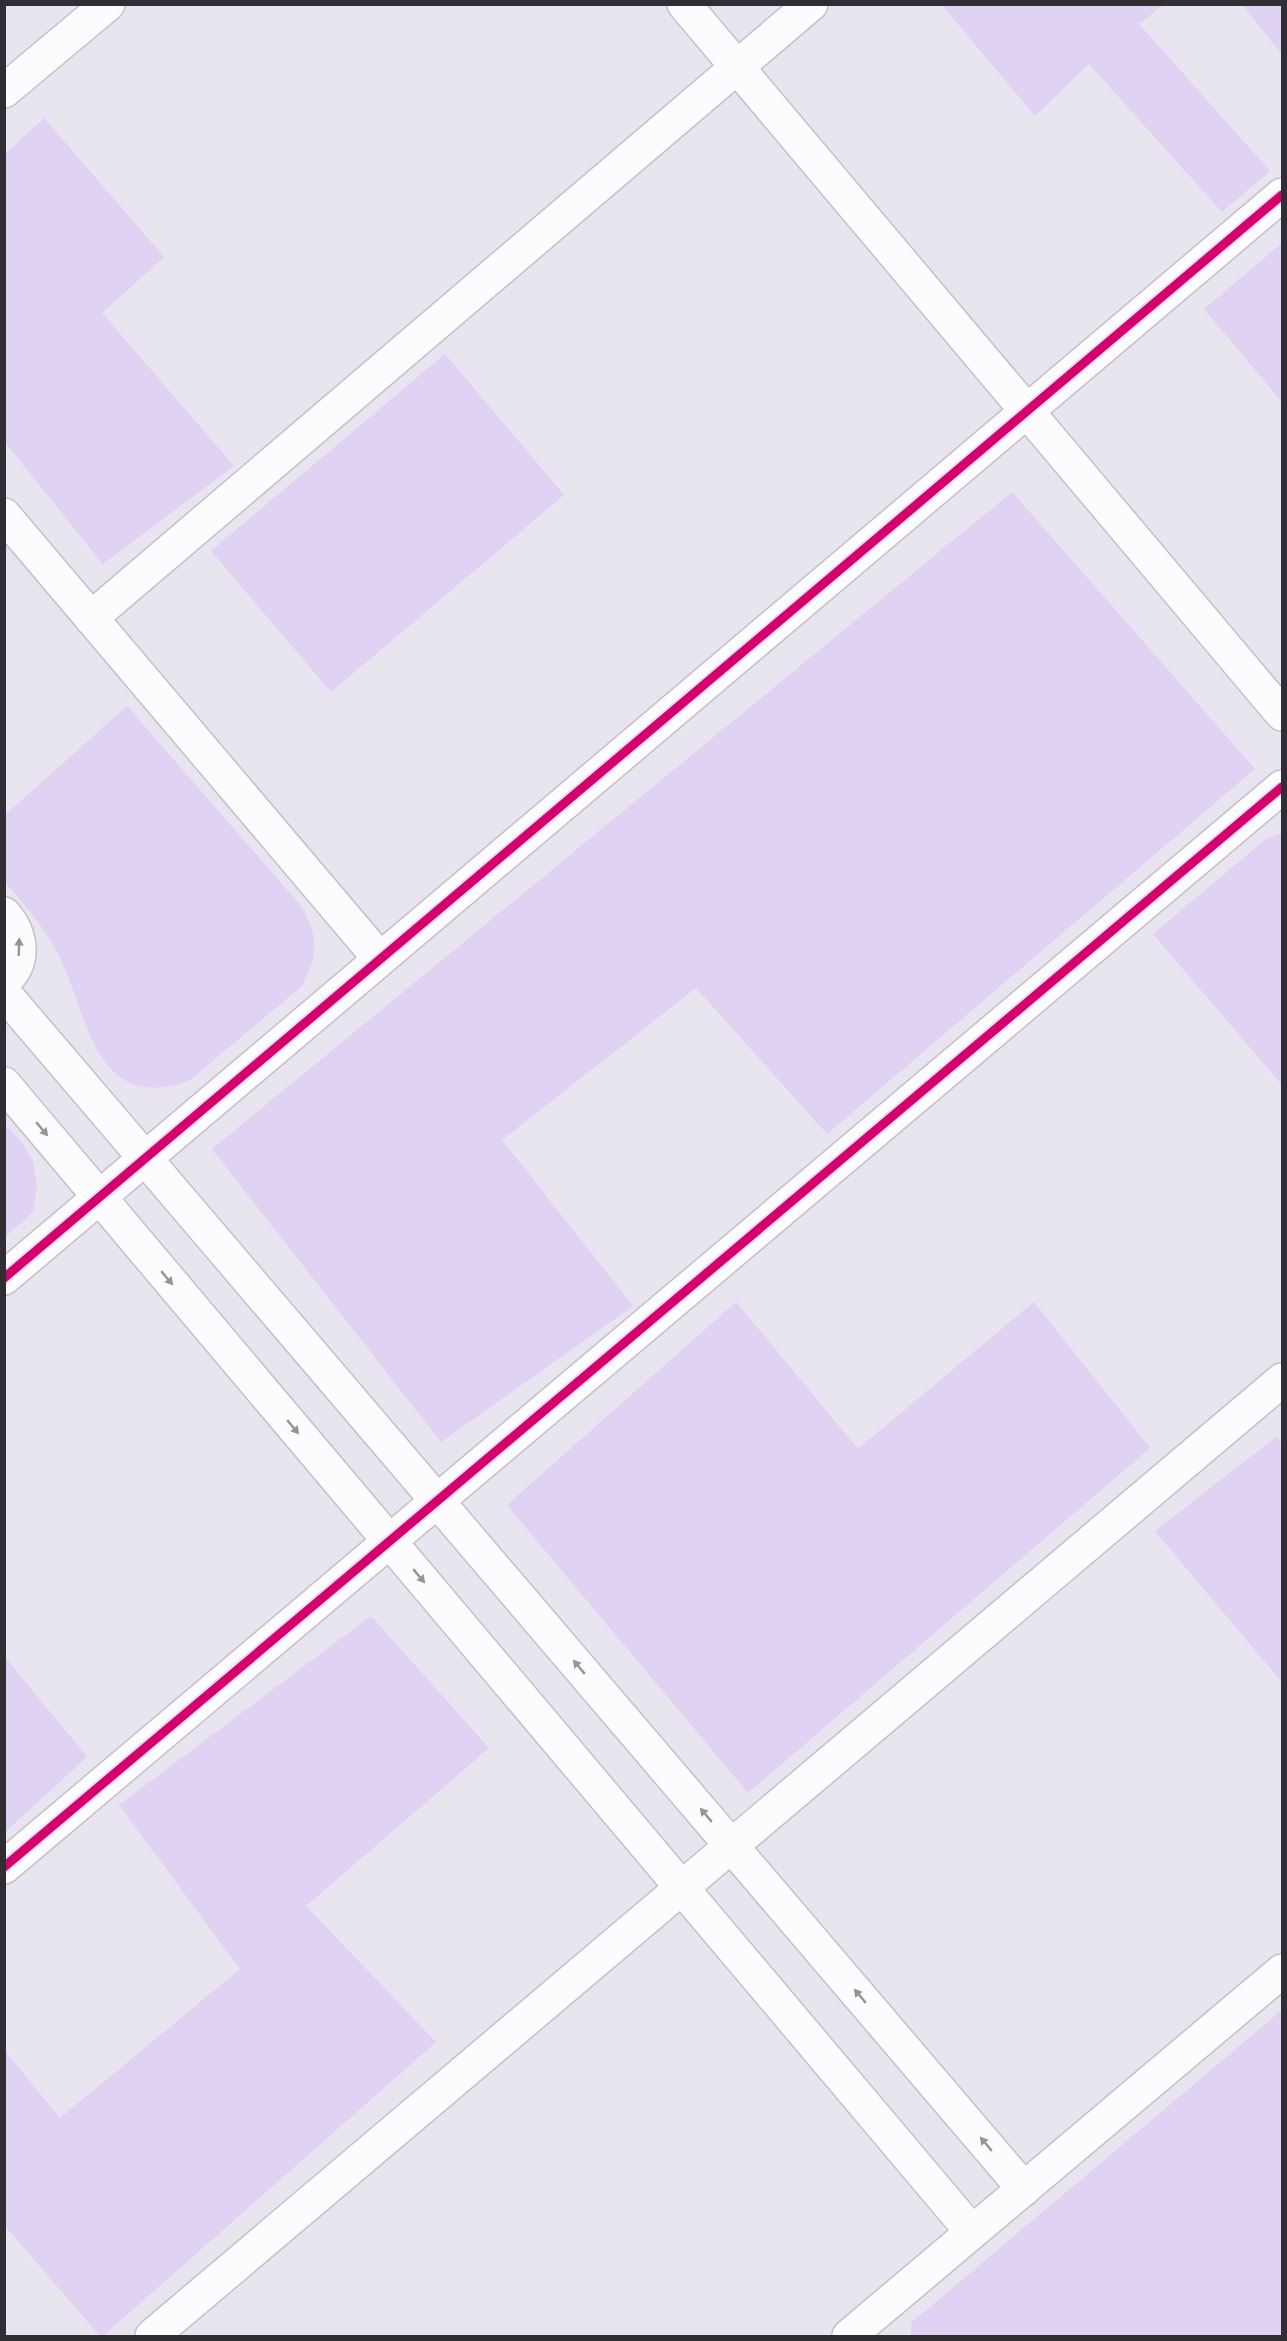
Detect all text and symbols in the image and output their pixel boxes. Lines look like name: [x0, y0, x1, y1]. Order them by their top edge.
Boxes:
one-way arrow: [14, 938, 23, 957]
one-way arrow: [36, 1121, 49, 1137]
one-way arrow: [161, 1270, 174, 1286]
one-way arrow: [287, 1419, 300, 1435]
one-way arrow: [413, 1568, 426, 1584]
one-way arrow: [573, 1660, 586, 1675]
one-way arrow: [700, 1808, 713, 1823]
one-way arrow: [853, 1988, 866, 2004]
one-way arrow: [980, 2137, 993, 2152]

